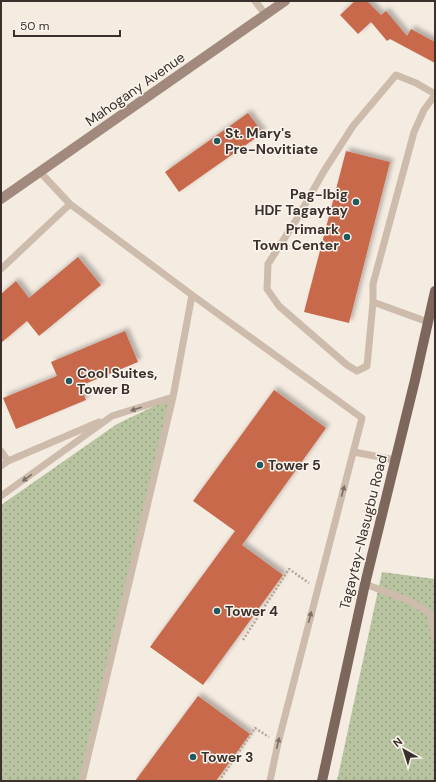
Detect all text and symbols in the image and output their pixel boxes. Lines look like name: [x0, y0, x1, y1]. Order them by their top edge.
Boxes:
scale bar: [14, 12, 120, 38]
text: 50 m: [20, 18, 49, 34]
street label: Mahogany Avenue: [82, 48, 188, 130]
place label: St. Mary's Pre-Novitiate: [225, 124, 318, 158]
marker: St. Mary's Pre-Novitiate: [212, 136, 222, 146]
place label: Pag-Ibig HDF Tagaytay: [254, 185, 349, 219]
marker: Pag-Ibig HDF Tagaytay: [351, 197, 361, 207]
place label: Primark Town Center: [253, 220, 339, 254]
marker: Primark Town Center: [342, 232, 352, 242]
place label: Cool Suites, Tower B: [77, 364, 158, 398]
marker: Cool Suites, Tower B: [64, 376, 74, 386]
one-way arrow: [129, 406, 141, 412]
street label: Tagaytay-Nasugbu Road: [335, 453, 391, 611]
place label: Tower 5: [268, 456, 321, 474]
marker: Tower 5: [255, 460, 265, 470]
one-way arrow: [21, 474, 32, 482]
one-way arrow: [340, 485, 346, 497]
place label: Tower 4: [225, 602, 278, 620]
marker: Tower 4: [212, 606, 222, 616]
one-way arrow: [307, 611, 313, 623]
north arrow: [384, 730, 424, 770]
text: N: [390, 734, 405, 750]
one-way arrow: [275, 737, 281, 749]
place label: Tower 3: [201, 748, 254, 766]
marker: Tower 3: [188, 752, 198, 762]

